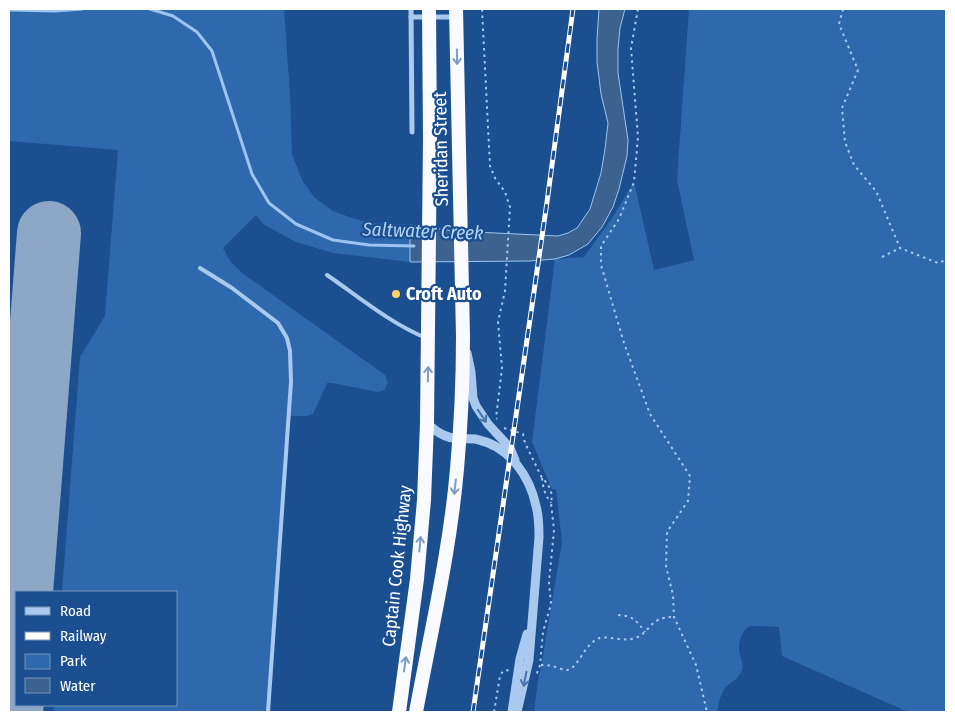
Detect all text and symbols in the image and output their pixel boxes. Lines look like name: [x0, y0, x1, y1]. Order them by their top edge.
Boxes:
one-way arrow: [453, 49, 462, 65]
street label: Sheridan Street: [429, 91, 453, 206]
water label: Saltwater Creek: [361, 217, 484, 245]
place label: Croft Auto: [406, 283, 482, 305]
marker: Croft Auto: [390, 288, 402, 300]
one-way arrow: [423, 366, 433, 382]
one-way arrow: [477, 409, 487, 423]
one-way arrow: [450, 479, 460, 495]
street label: Captain Cook Highway: [378, 484, 416, 648]
one-way arrow: [416, 536, 425, 552]
legend: [15, 591, 178, 706]
text: Road: [60, 602, 91, 620]
text: Railway: [60, 627, 107, 645]
text: Park: [60, 652, 87, 670]
one-way arrow: [400, 656, 410, 672]
one-way arrow: [520, 670, 529, 686]
text: Water: [60, 677, 96, 695]

